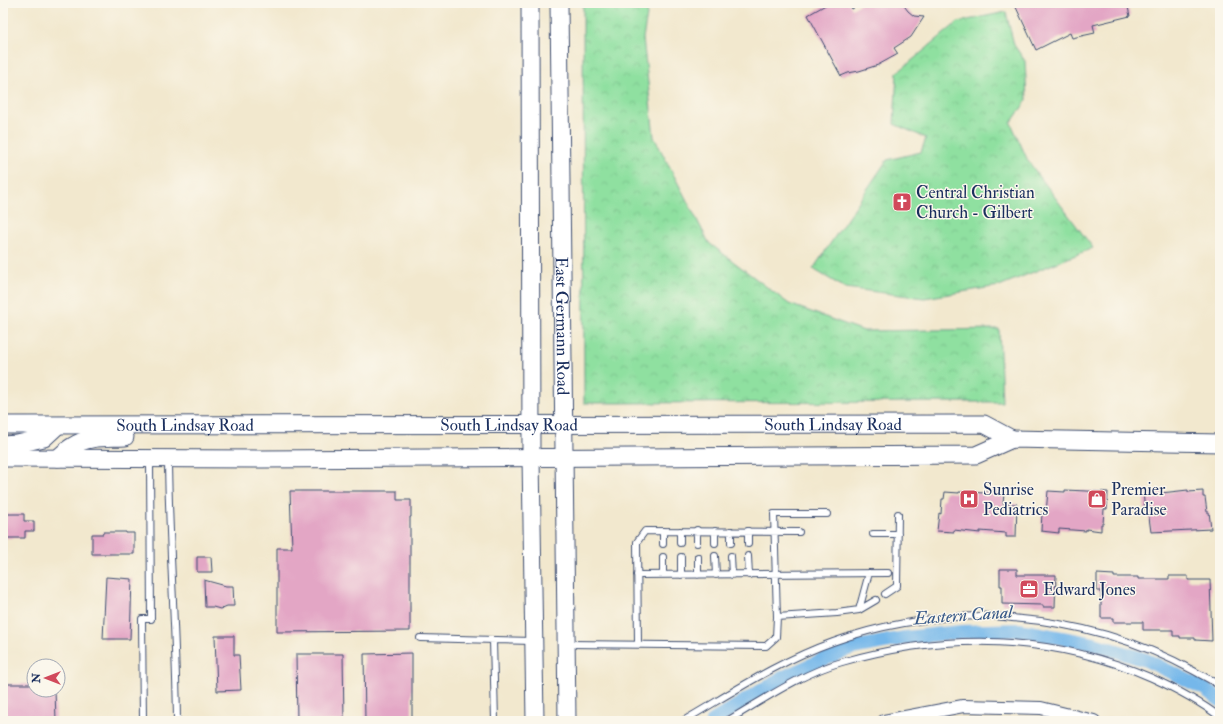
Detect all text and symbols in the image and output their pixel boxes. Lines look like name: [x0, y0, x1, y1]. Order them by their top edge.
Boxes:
place label: Central Christian Church - Gilbert: [916, 182, 1035, 223]
church icon: Central Christian Church - Gilbert: [891, 191, 913, 213]
street label: East Germann Road: [551, 256, 573, 396]
street label: South Lindsay Road: [440, 414, 578, 436]
street label: South Lindsay Road: [764, 414, 902, 436]
street label: South Lindsay Road: [116, 415, 254, 437]
place label: Sunrise Pediatrics: [983, 479, 1049, 520]
place label: Premier Paradise: [1111, 479, 1167, 520]
hospital icon: Sunrise Pediatrics: [958, 488, 980, 510]
shop icon: Premier Paradise: [1086, 488, 1108, 510]
office icon: Edward Jones: [1018, 578, 1040, 600]
place label: Edward Jones: [1043, 579, 1136, 601]
water label: Eastern Canal: [912, 600, 1015, 630]
north arrow: [26, 658, 66, 698]
text: N: [30, 672, 43, 684]

